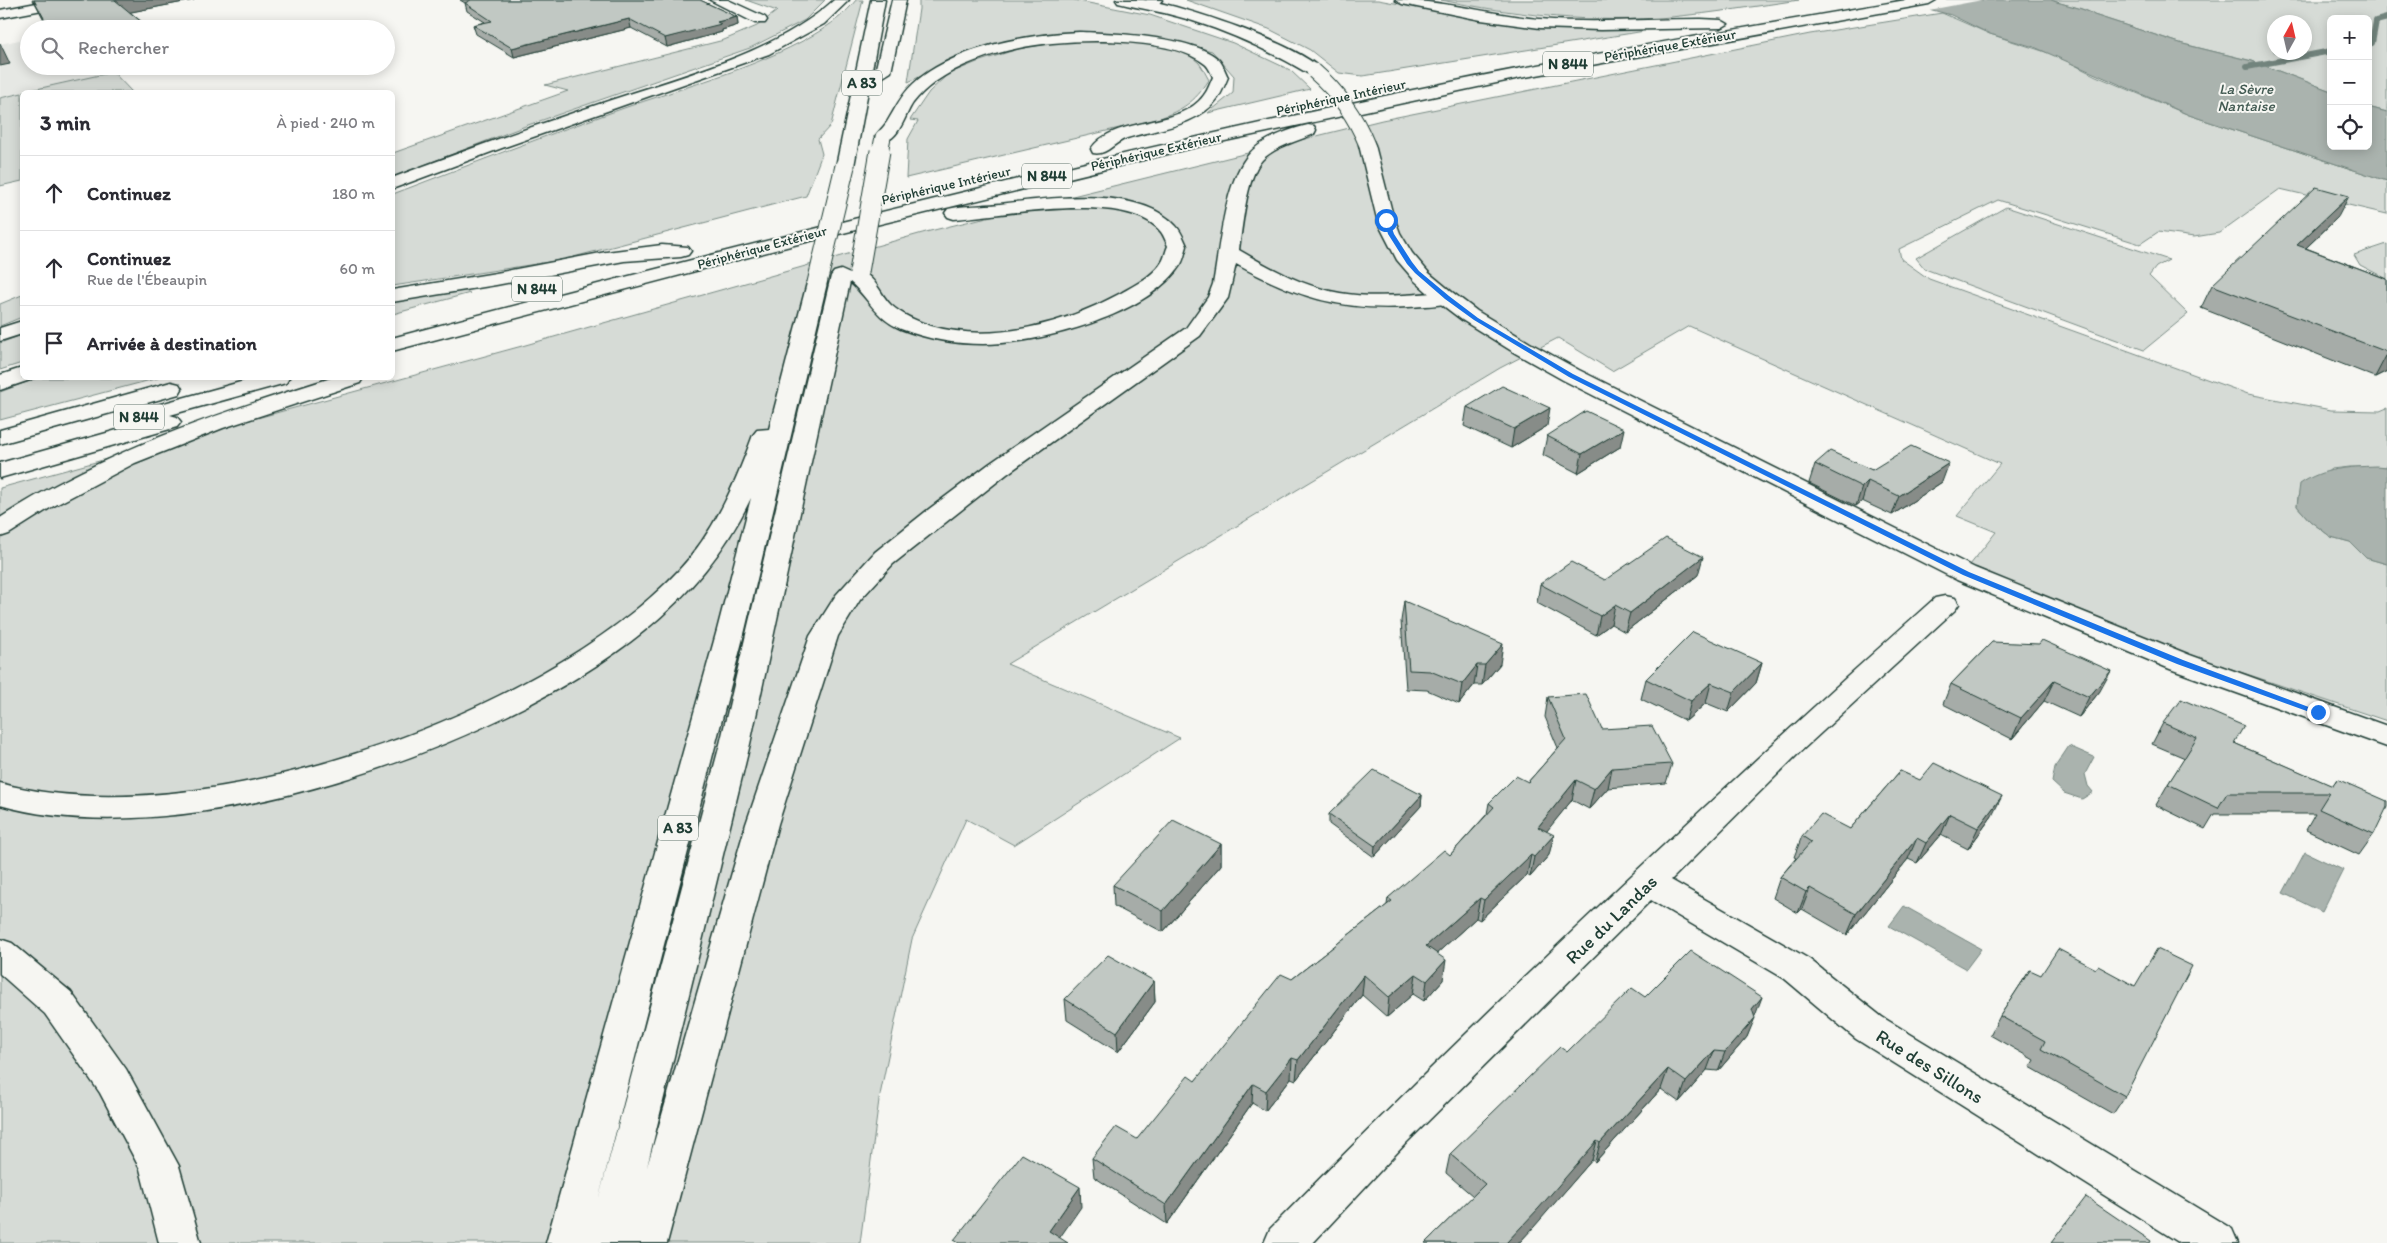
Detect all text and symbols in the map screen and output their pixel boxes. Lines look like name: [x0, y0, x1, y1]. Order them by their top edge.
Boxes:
north arrow: [2267, 15, 2312, 60]
map controls: [2327, 15, 2372, 150]
button: +: [2327, 15, 2372, 60]
search box: [20, 20, 395, 75]
street label: Périphérique Extérieur: [1603, 25, 1738, 65]
icon: search: [38, 34, 66, 62]
text: Rechercher: [78, 36, 169, 59]
road number: N 844: [1543, 52, 1593, 76]
button: −: [2327, 60, 2372, 105]
road number: A 83: [842, 70, 882, 96]
street label: Périphérique Intérieur: [1275, 75, 1408, 120]
water label: La Sèvre Nantaise: [2217, 80, 2275, 115]
button: locate: [2327, 105, 2372, 150]
text: 3 min: [40, 110, 90, 135]
text: À pied · 240 m: [276, 113, 375, 132]
street label: Périphérique Extérieur: [1089, 128, 1224, 175]
street label: Périphérique Intérieur: [880, 162, 1013, 209]
road number: N 844: [1022, 164, 1072, 188]
icon: ahead: [40, 179, 68, 207]
text: Continuez: [87, 182, 171, 205]
text: 180 m: [332, 184, 375, 203]
route start: [1375, 209, 1398, 232]
street label: Périphérique Extérieur: [695, 222, 829, 273]
text: Continuez: [87, 247, 171, 270]
icon: ahead: [40, 254, 68, 282]
text: 60 m: [340, 259, 375, 278]
text: Rue de l'Ébeaupin: [87, 270, 207, 289]
road number: N 844: [512, 276, 562, 302]
icon: arrive: [40, 329, 68, 357]
text: Arrivée à destination: [87, 332, 257, 355]
road number: N 844: [114, 404, 164, 430]
route end: [2307, 701, 2330, 724]
road number: A 83: [658, 816, 698, 840]
street label: Rue du Landas: [1561, 870, 1662, 969]
street label: Rue des Sillons: [1872, 1024, 1988, 1109]

